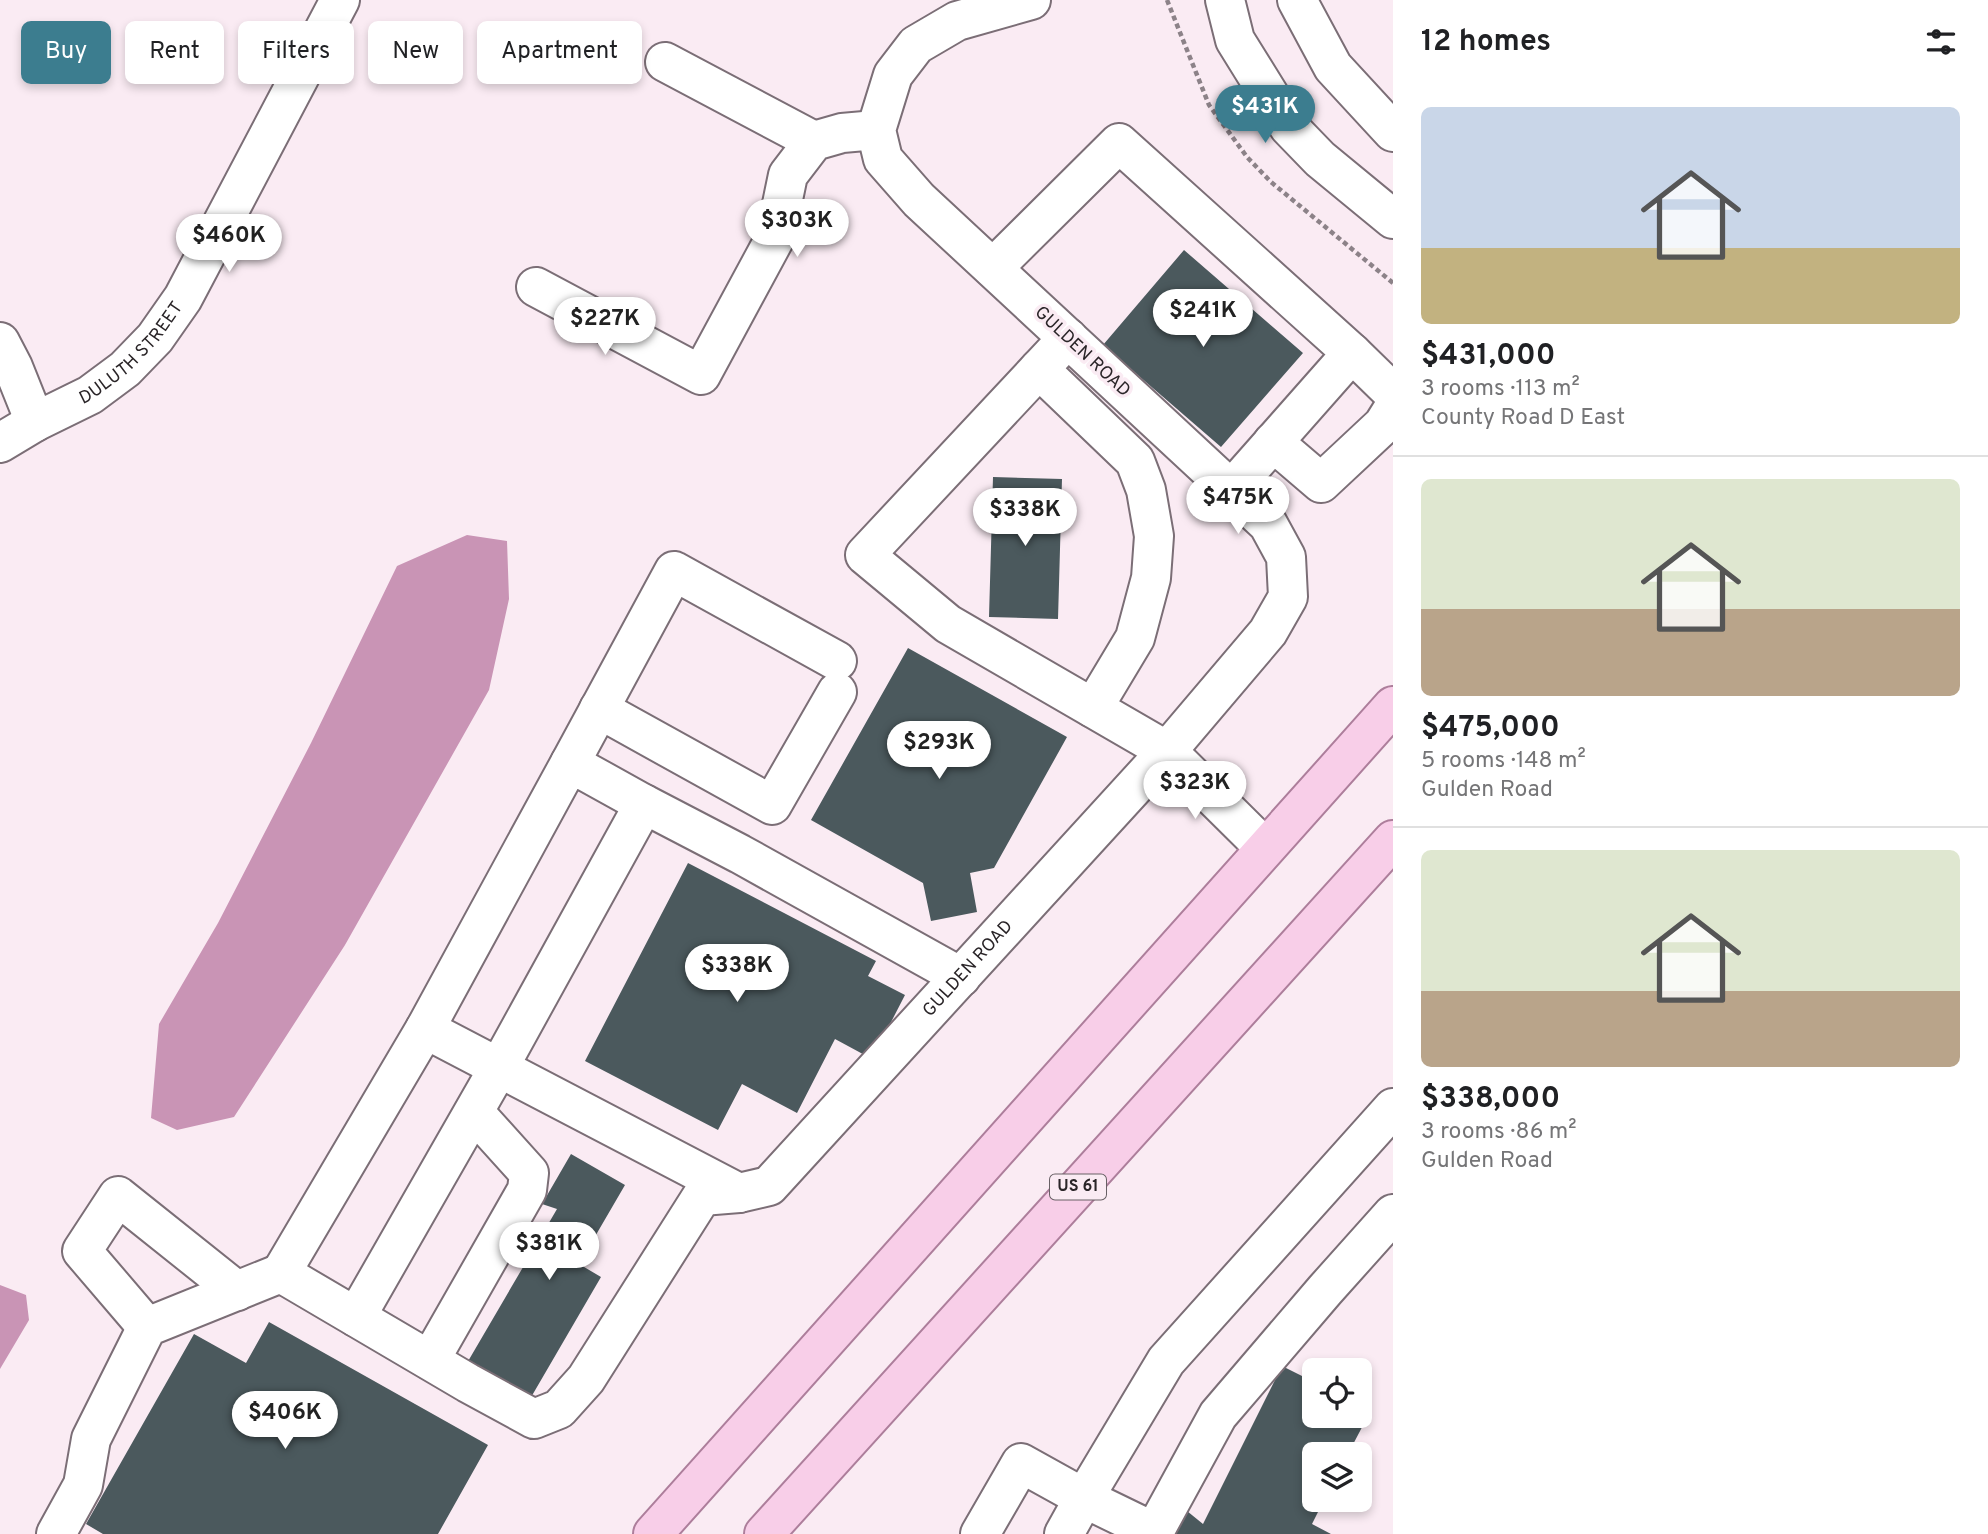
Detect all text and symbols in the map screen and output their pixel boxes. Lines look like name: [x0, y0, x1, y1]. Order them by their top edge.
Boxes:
chip: Buy: [21, 21, 111, 84]
chip: Rent: [125, 21, 224, 84]
chip: Filters: [238, 21, 354, 84]
chip: New: [368, 21, 463, 84]
chip: Apartment: [477, 21, 642, 84]
icon: filters: [1922, 23, 1960, 61]
text: 12 homes: [1421, 24, 1551, 61]
pin: $431K: [1216, 86, 1314, 145]
text: $431K: [1231, 93, 1299, 122]
icon: home: [1628, 152, 1754, 278]
pin: $303K: [748, 200, 846, 259]
text: $303K: [761, 207, 833, 236]
pin: $460K: [180, 215, 278, 274]
text: $460K: [192, 222, 266, 251]
pin: $241K: [1154, 290, 1252, 349]
street label: DULUTH STREET: [75, 297, 188, 410]
text: $241K: [1169, 297, 1237, 326]
pin: $227K: [556, 298, 654, 357]
street label: GULDEN ROAD: [1029, 302, 1135, 402]
text: $227K: [570, 305, 640, 334]
text: $431,000: [1421, 338, 1555, 375]
text: 3 rooms · 113 m²: [1421, 375, 1580, 404]
text: County Road D East: [1421, 404, 1625, 433]
pin: $475K: [1189, 476, 1287, 536]
text: $475K: [1202, 484, 1274, 513]
pin: $338K: [976, 489, 1074, 548]
text: $338K: [989, 496, 1061, 525]
icon: home: [1628, 524, 1754, 650]
text: $475,000: [1421, 710, 1560, 747]
pin: $293K: [890, 722, 988, 781]
text: $293K: [903, 729, 975, 758]
text: 5 rooms · 148 m²: [1421, 747, 1586, 776]
pin: $323K: [1146, 762, 1244, 821]
text: $323K: [1159, 769, 1231, 798]
text: Gulden Road: [1421, 776, 1553, 805]
icon: home: [1628, 895, 1754, 1021]
street label: GULDEN ROAD: [918, 915, 1018, 1022]
pin: $338K: [688, 944, 786, 1004]
text: $338K: [701, 952, 773, 981]
text: $338,000: [1421, 1081, 1560, 1118]
text: 3 rooms · 86 m²: [1421, 1118, 1577, 1147]
text: Gulden Road: [1421, 1147, 1553, 1176]
road number: US 61: [1050, 1175, 1106, 1200]
pin: $381K: [500, 1222, 598, 1282]
text: $381K: [515, 1230, 583, 1259]
map controls: [1302, 1358, 1372, 1512]
button: locate: [1302, 1358, 1372, 1428]
pin: $406K: [236, 1392, 334, 1451]
text: $406K: [248, 1399, 322, 1428]
button: layers: [1302, 1442, 1372, 1512]

